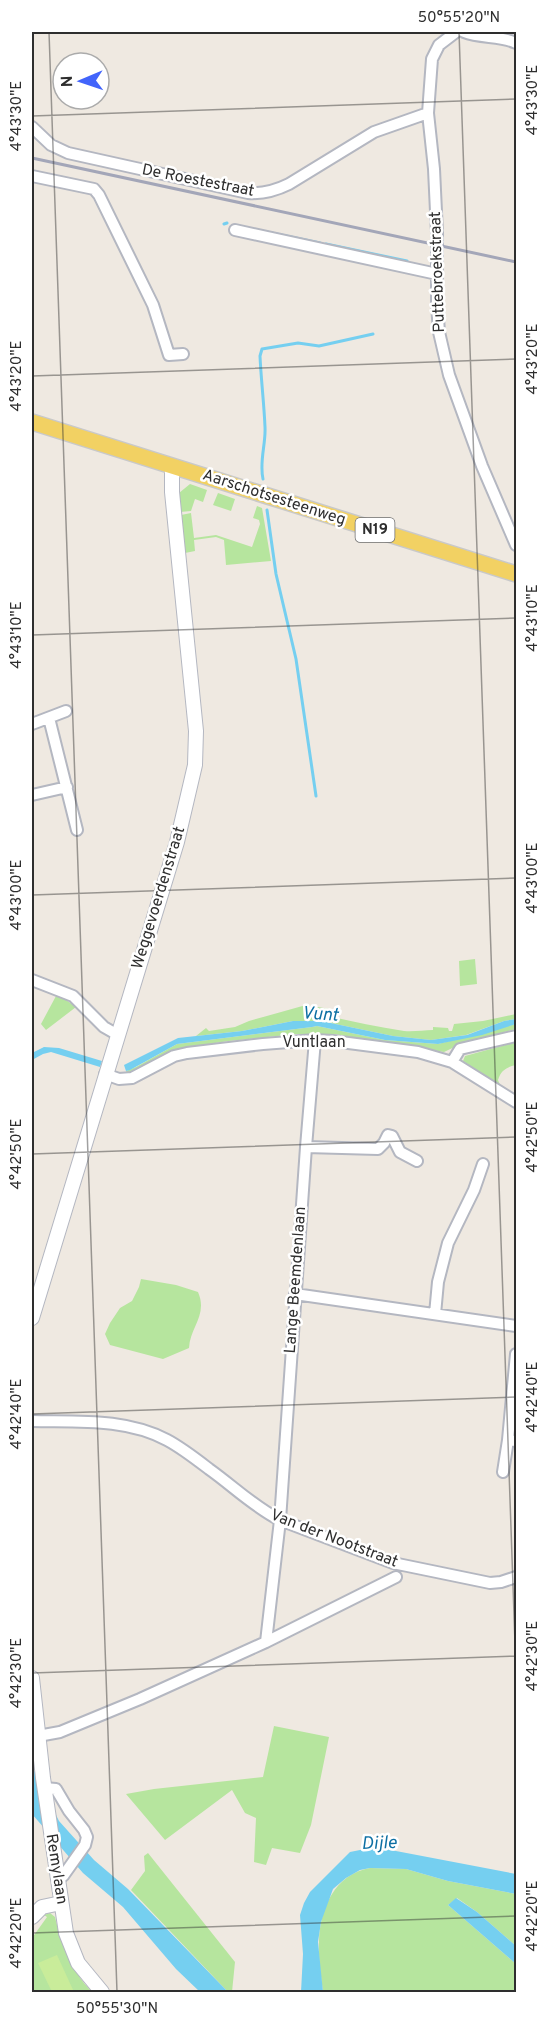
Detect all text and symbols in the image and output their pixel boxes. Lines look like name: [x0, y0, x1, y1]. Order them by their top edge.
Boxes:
text: 50°55'20"N: [418, 9, 500, 28]
north arrow: [51, 51, 111, 111]
text: 4°43'30"E: [524, 65, 543, 135]
text: N: [58, 75, 78, 88]
text: 4°43'30"E: [8, 81, 27, 151]
street label: De Roestestraat: [140, 160, 256, 202]
street label: Puttebroekstraat: [426, 211, 450, 333]
text: 4°43'20"E: [524, 324, 543, 394]
text: 4°43'20"E: [8, 341, 27, 411]
street label: Aarschotsesteenweg: [200, 465, 348, 531]
road number: N19: [356, 518, 394, 542]
text: 4°43'10"E: [524, 584, 543, 652]
text: 4°43'10"E: [8, 601, 27, 669]
street label: Weggevoerdenstraat: [128, 824, 190, 972]
text: 4°43'00"E: [524, 842, 543, 914]
text: 4°43'00"E: [8, 859, 27, 931]
water label: Vunt: [301, 1002, 341, 1028]
street label: Vuntlaan: [282, 1033, 346, 1053]
text: 4°42'50"E: [524, 1101, 543, 1173]
text: 4°42'50"E: [8, 1118, 27, 1190]
street label: Lange Beemdenlaan: [281, 1206, 311, 1354]
text: 4°42'40"E: [524, 1361, 543, 1433]
text: 4°42'40"E: [8, 1378, 27, 1450]
street label: Van der Nootstraat: [267, 1505, 401, 1573]
text: 4°42'30"E: [524, 1621, 543, 1691]
text: 4°42'30"E: [8, 1638, 27, 1708]
street label: Remylaan: [41, 1832, 71, 1906]
water label: Dijle: [361, 1832, 398, 1856]
text: 4°42'20"E: [524, 1880, 543, 1952]
text: 4°42'20"E: [8, 1897, 27, 1969]
text: 50°55'30"N: [76, 2000, 158, 2019]

